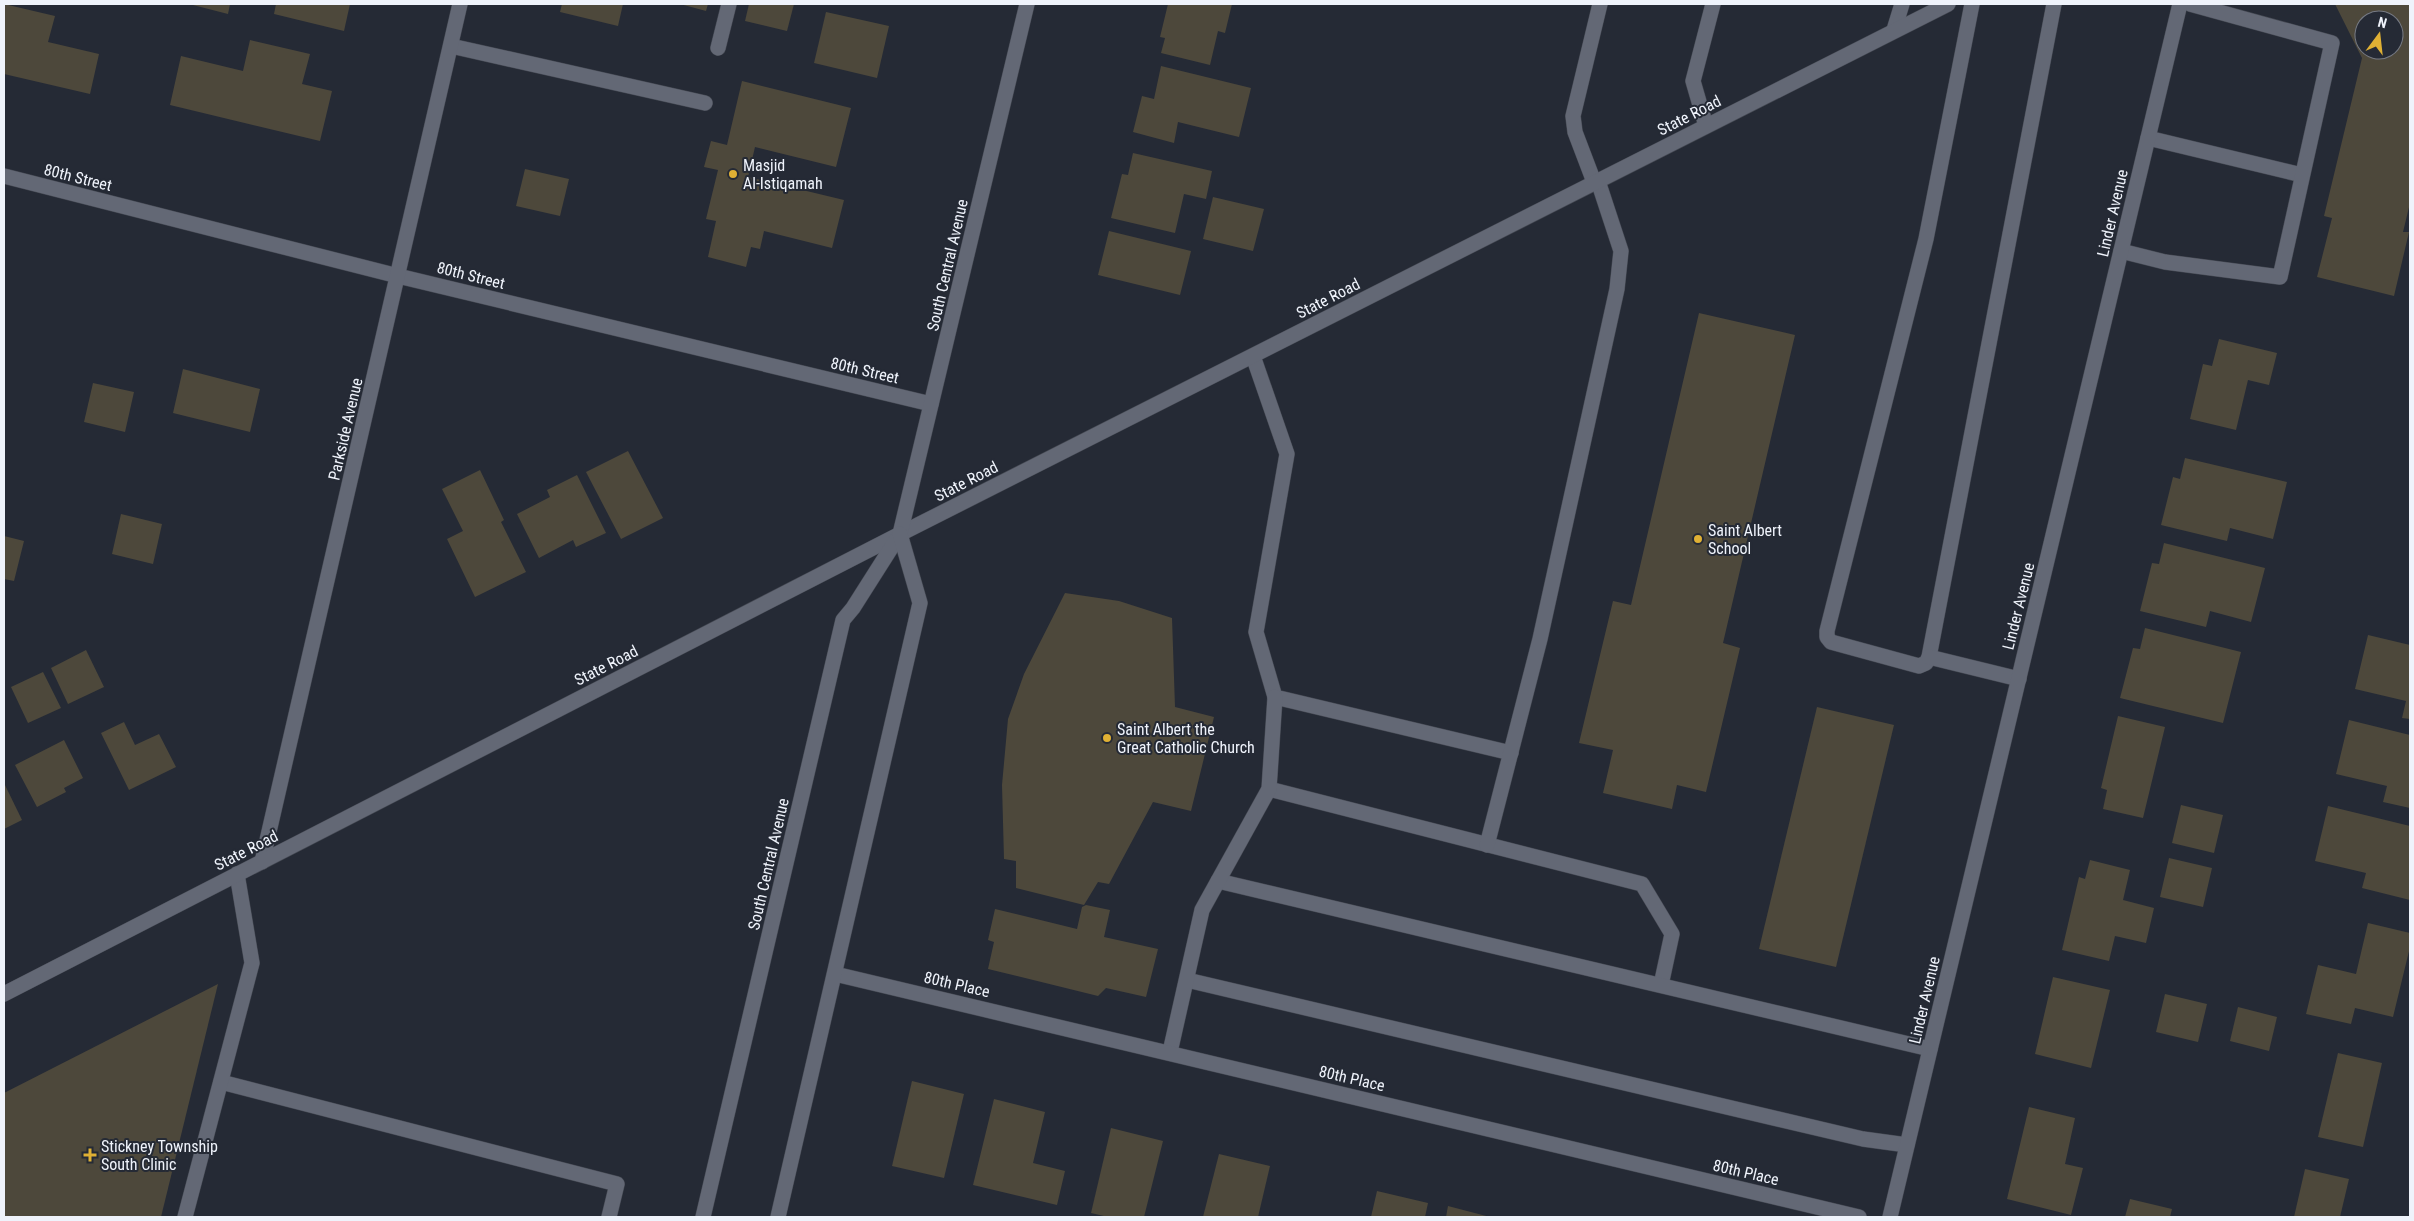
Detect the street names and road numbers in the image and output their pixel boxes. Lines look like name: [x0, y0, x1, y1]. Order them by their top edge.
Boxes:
street label: State Road: [1654, 91, 1724, 140]
street label: 80th Street: [42, 160, 114, 195]
street label: Linder Avenue: [2093, 168, 2132, 259]
street label: South Central Avenue: [923, 197, 972, 333]
street label: 80th Street: [435, 258, 507, 293]
street label: State Road: [1293, 274, 1363, 323]
street label: 80th Street: [829, 353, 901, 388]
street label: Parkside Avenue: [324, 376, 367, 482]
street label: State Road: [931, 457, 1001, 506]
street label: Linder Avenue: [1998, 561, 2038, 652]
street label: State Road: [571, 641, 641, 690]
street label: South Central Avenue: [744, 796, 793, 932]
street label: State Road: [211, 826, 281, 875]
street label: Linder Avenue: [1905, 955, 1944, 1046]
street label: 80th Place: [922, 968, 992, 1001]
street label: 80th Place: [1317, 1062, 1387, 1095]
street label: 80th Place: [1711, 1156, 1781, 1189]

